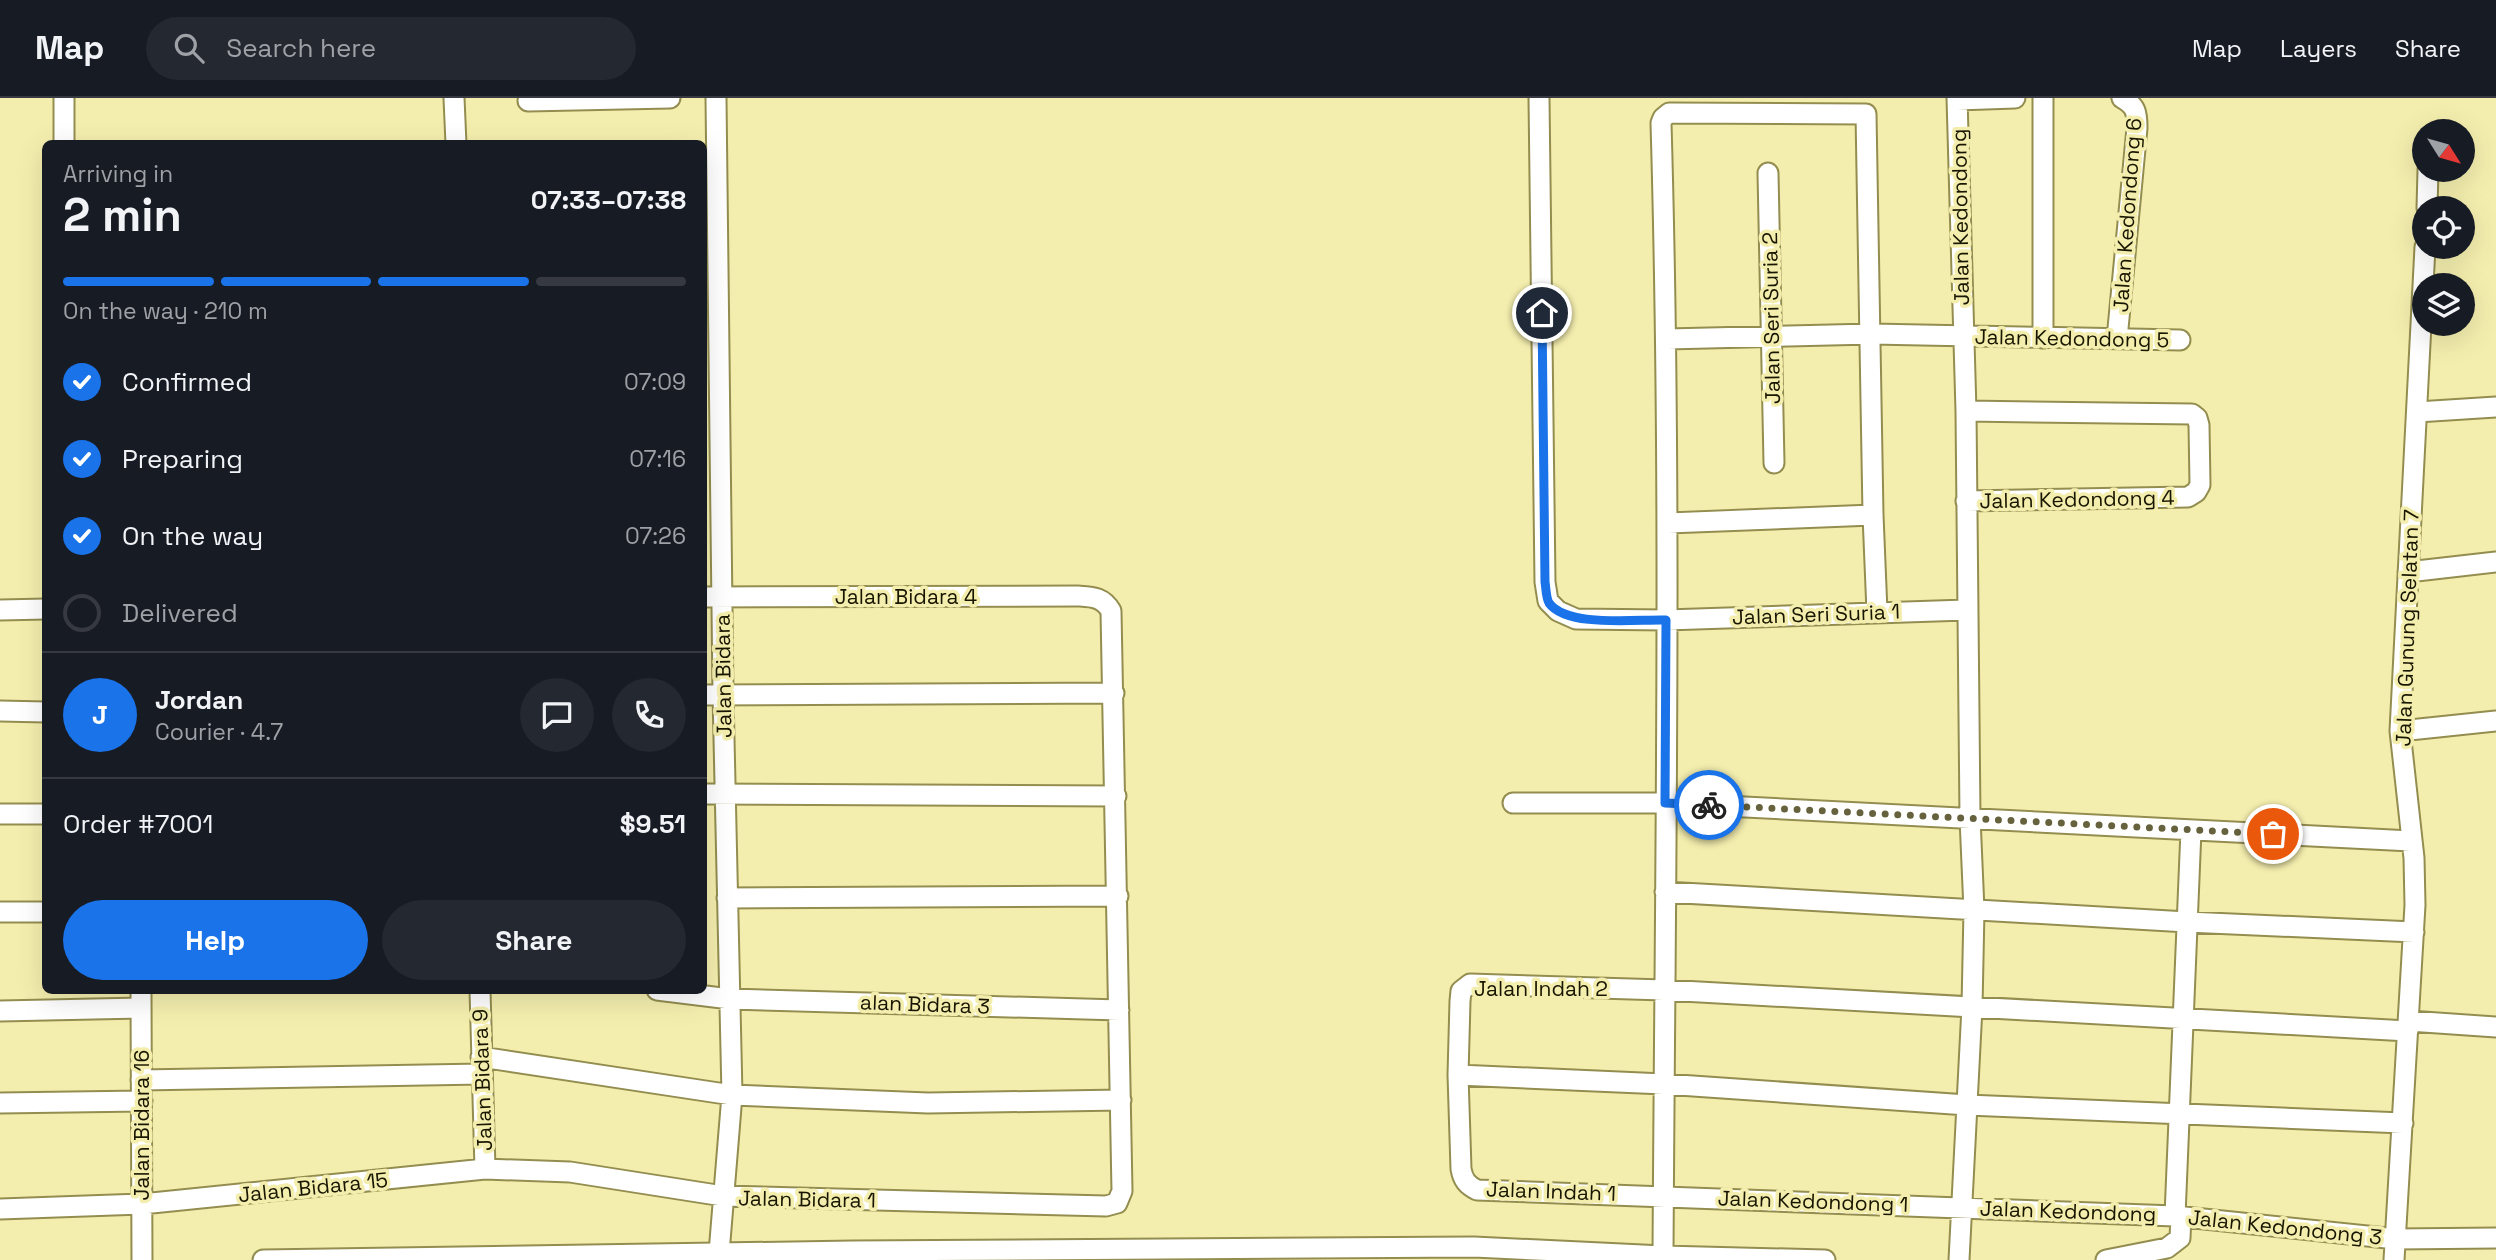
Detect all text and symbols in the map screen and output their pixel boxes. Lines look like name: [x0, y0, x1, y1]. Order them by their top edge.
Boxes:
search box: [146, 17, 636, 80]
text: Map: [35, 27, 104, 69]
icon: search: [170, 29, 208, 67]
text: Search here: [226, 31, 376, 65]
text: Map: [2192, 33, 2242, 64]
text: Layers: [2280, 33, 2357, 64]
text: Share: [2395, 33, 2461, 64]
street label: Jalan Kedondong 6: [2107, 117, 2147, 313]
north arrow: [2412, 119, 2474, 182]
map controls: [2412, 119, 2475, 336]
street label: Jalan Kedondong: [1945, 128, 1975, 306]
text: Arriving in: [63, 159, 173, 189]
text: 07:33–07:38: [531, 183, 686, 217]
text: 2 min: [63, 186, 182, 244]
button: locate: [2412, 196, 2475, 259]
street label: Jalan Seri Suria 2: [1756, 232, 1786, 404]
button: layers: [2412, 273, 2475, 336]
pin: [1512, 283, 1572, 343]
icon: home: [1523, 294, 1561, 332]
text: On the way · 210 m: [63, 296, 268, 326]
street label: Jalan Kedondong 5: [1975, 323, 2169, 353]
icon: check: [63, 363, 101, 401]
text: Confirmed: [122, 365, 252, 399]
text: 07:09: [624, 367, 686, 397]
icon: check: [63, 440, 101, 478]
text: Preparing: [122, 442, 243, 476]
text: 07:16: [629, 444, 686, 474]
street label: Jalan Kedondong 4: [1979, 484, 2175, 514]
street label: Jalan Gunung Selatan 7: [2389, 509, 2425, 747]
icon: check: [63, 517, 101, 555]
text: On the way: [122, 519, 263, 553]
text: 07:26: [625, 521, 686, 551]
street label: Jalan Bidara 4: [835, 583, 977, 610]
text: Delivered: [122, 596, 238, 630]
street label: Jalan Seri Suria 1: [1731, 598, 1901, 630]
street label: Jalan Bidara: [708, 614, 738, 738]
button: chat: [520, 678, 594, 752]
button: phone: [612, 678, 686, 752]
text: Jordan: [155, 683, 243, 717]
text: J: [92, 698, 108, 732]
text: Courier · 4.7: [155, 717, 283, 747]
courier: [1674, 770, 1744, 840]
icon: bike: [1690, 786, 1728, 824]
pin: [2243, 804, 2303, 864]
text: Order #7001: [63, 807, 213, 841]
text: $9.51: [620, 807, 686, 841]
icon: bag: [2254, 815, 2292, 853]
button: Help: [63, 900, 368, 980]
button: Share: [382, 900, 686, 980]
street label: Jalan Indah 2: [1474, 975, 1608, 1002]
street label: alan Bidara 3: [860, 988, 990, 1020]
street label: Jalan Bidara 9: [466, 1009, 498, 1151]
street label: Jalan Bidara 16: [128, 1050, 155, 1200]
street label: Jalan Bidara 15: [237, 1166, 389, 1208]
street label: Jalan Indah 1: [1485, 1175, 1617, 1207]
street label: Jalan Bidara 1: [738, 1184, 876, 1214]
street label: Jalan Kedondong 1: [1717, 1184, 1909, 1218]
street label: Jalan Kedondong: [1979, 1194, 2157, 1228]
street label: Jalan Kedondong 3: [2187, 1203, 2383, 1251]

